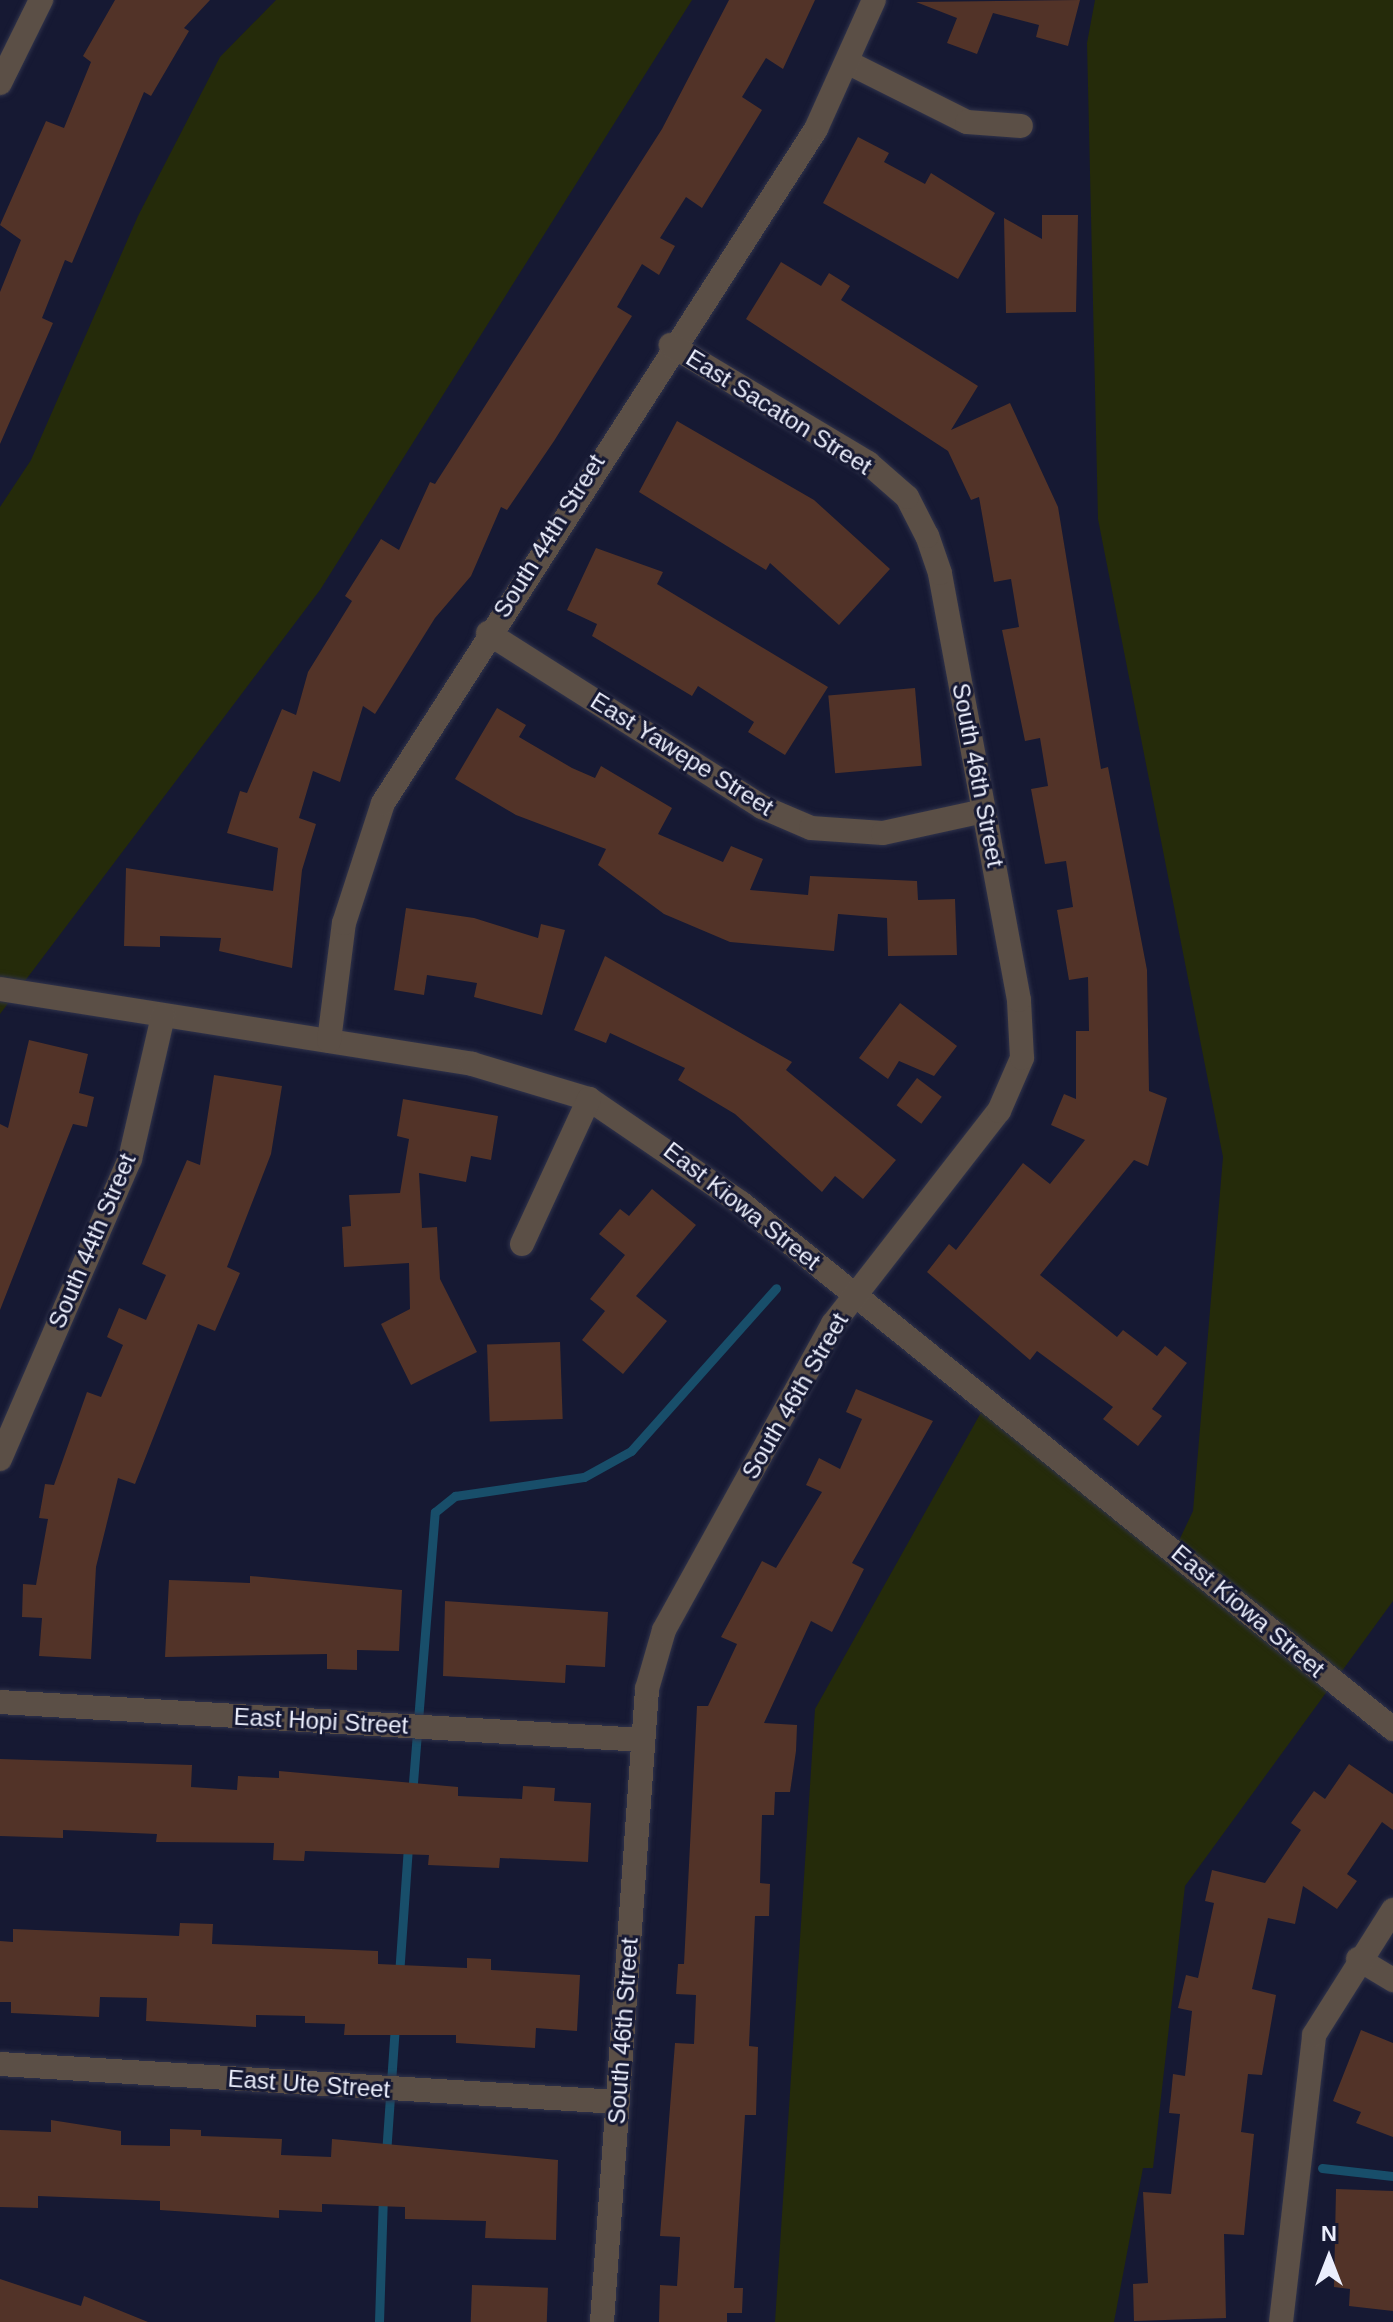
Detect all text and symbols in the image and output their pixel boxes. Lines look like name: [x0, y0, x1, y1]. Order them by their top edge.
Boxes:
street label: East Sacaton Street: [681, 343, 877, 481]
street label: South 44th Street: [487, 449, 611, 623]
street label: South 46th Street: [946, 681, 1010, 869]
street label: East Yawepe Street: [585, 686, 779, 822]
street label: East Kiowa Street: [658, 1136, 826, 1276]
street label: South 44th Street: [42, 1149, 142, 1333]
street label: South 46th Street: [736, 1308, 854, 1484]
street label: East Kiowa Street: [1166, 1539, 1330, 1683]
street label: East Hopi Street: [233, 1702, 409, 1740]
street label: South 46th Street: [602, 1937, 644, 2125]
street label: East Ute Street: [227, 2064, 391, 2104]
north arrow: [1289, 2218, 1369, 2298]
text: N: [1321, 2221, 1337, 2246]

